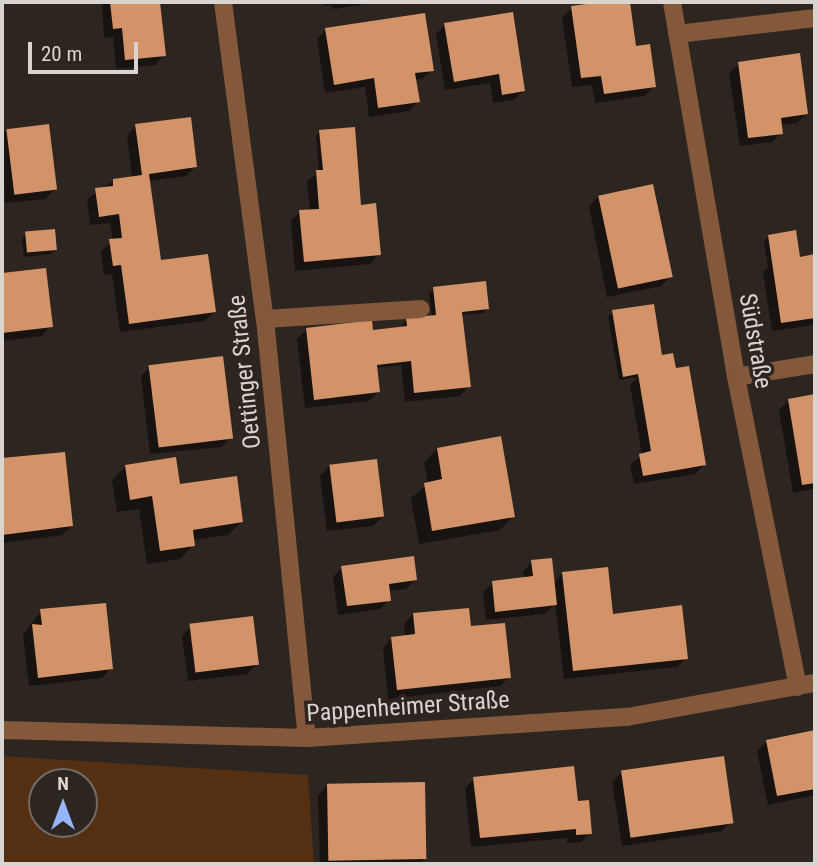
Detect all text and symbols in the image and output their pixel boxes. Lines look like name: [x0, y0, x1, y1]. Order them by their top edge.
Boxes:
scale bar: [32, 28, 142, 72]
text: 20 m: [41, 42, 82, 66]
street label: Südstraße: [732, 291, 778, 391]
street label: Oettinger Straße: [223, 294, 267, 450]
street label: Pappenheimer Straße: [306, 686, 510, 728]
north arrow: [28, 768, 98, 838]
text: N: [57, 772, 69, 795]

